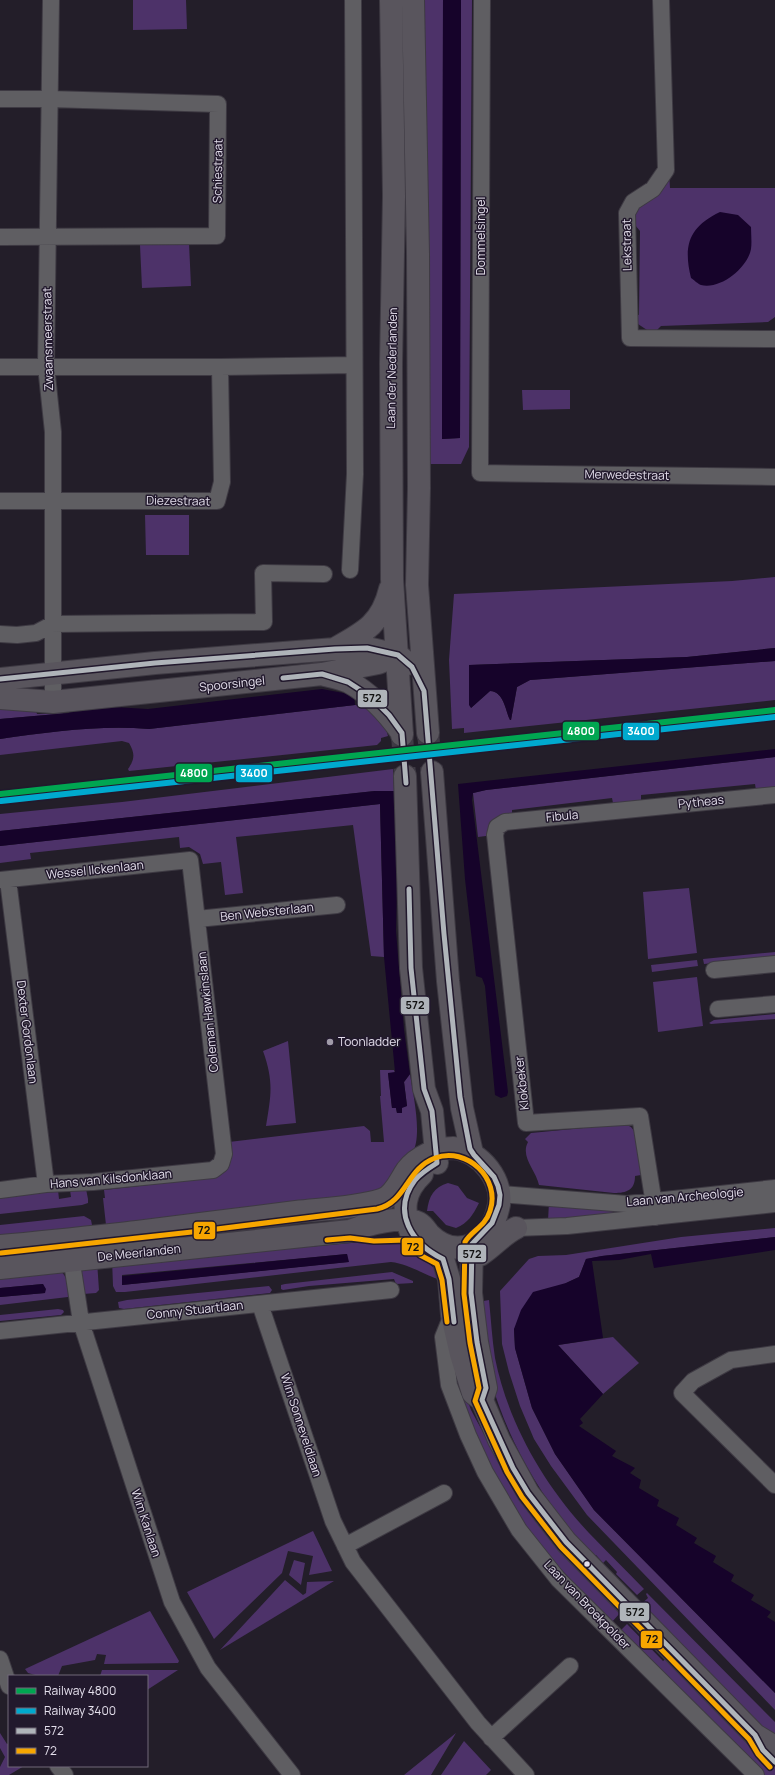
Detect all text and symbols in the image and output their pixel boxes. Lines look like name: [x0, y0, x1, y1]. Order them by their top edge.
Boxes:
street label: Schiestraat: [208, 139, 227, 203]
street label: Dommelsingel: [472, 197, 489, 275]
street label: Lekstraat: [618, 219, 635, 271]
street label: Zwaansmeerstraat: [38, 287, 57, 391]
street label: Laan der Nederlanden: [382, 307, 401, 429]
street label: Merwedestraat: [584, 465, 670, 484]
street label: Diezestraat: [146, 491, 210, 510]
street label: Spoorsingel: [198, 672, 266, 695]
line badge: 572: [357, 689, 388, 708]
text: 572: [363, 690, 381, 705]
line badge: 4800: [562, 721, 600, 741]
line badge: 3400: [622, 722, 660, 741]
text: 4800: [567, 723, 595, 738]
text: 3400: [627, 723, 655, 738]
line badge: 4800: [175, 763, 213, 783]
line badge: 3400: [235, 764, 273, 783]
text: 4800: [180, 765, 208, 780]
text: 3400: [240, 765, 268, 780]
street label: Pytheas: [677, 791, 725, 812]
street label: Fibula: [545, 806, 579, 825]
street label: Wessel Ilckenlaan: [46, 856, 144, 883]
street label: Ben Websterlaan: [219, 898, 314, 925]
street label: Coleman Hawkinslaan: [193, 951, 222, 1073]
street label: Dexter Gordonlaan: [13, 979, 42, 1085]
line badge: 572: [400, 996, 430, 1015]
text: 572: [406, 997, 424, 1012]
place label: Toonladder: [338, 1033, 401, 1050]
marker: Toonladder: [325, 1037, 335, 1047]
street label: Klokbeker: [510, 1055, 533, 1111]
street label: Hans van Kilsdonklaan: [49, 1165, 173, 1192]
street label: Laan van Archeologie: [626, 1183, 744, 1210]
line badge: 72: [193, 1221, 216, 1240]
text: 72: [198, 1222, 210, 1237]
line badge: 72: [401, 1237, 424, 1256]
text: 72: [407, 1239, 419, 1254]
street label: De Meerlanden: [97, 1240, 181, 1265]
line badge: 572: [457, 1244, 487, 1263]
text: 572: [463, 1246, 481, 1261]
street label: Conny Stuartlaan: [146, 1296, 244, 1323]
street label: Wim Sonneveldlaan: [277, 1371, 326, 1479]
street label: Wim Kanlaan: [127, 1487, 165, 1559]
street label: Laan van Broekpolder: [540, 1556, 635, 1653]
unlabelled marker: [582, 1559, 592, 1569]
line badge: 572: [619, 1602, 650, 1622]
text: 572: [626, 1604, 644, 1619]
line badge: 72: [640, 1630, 663, 1649]
text: 72: [646, 1631, 658, 1646]
legend: [8, 1675, 148, 1767]
text: Railway 4800: [44, 1682, 116, 1699]
text: Railway 3400: [44, 1702, 116, 1719]
text: 572: [44, 1722, 64, 1739]
text: 72: [44, 1742, 57, 1759]

